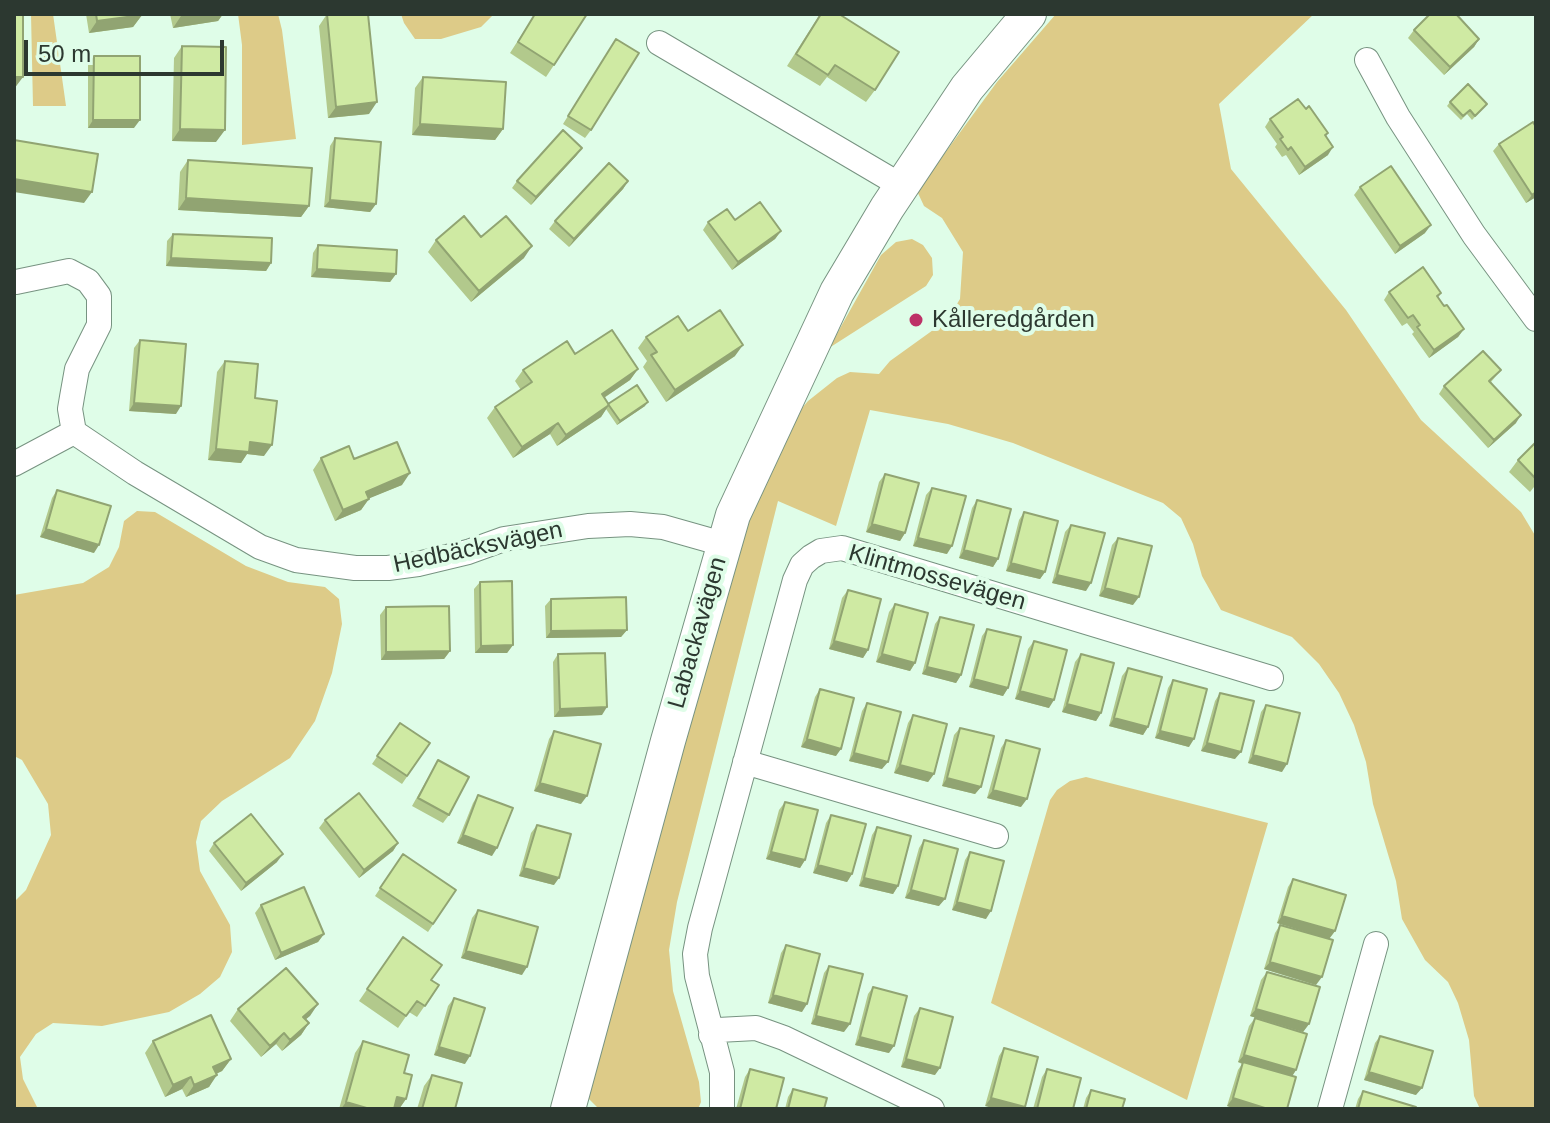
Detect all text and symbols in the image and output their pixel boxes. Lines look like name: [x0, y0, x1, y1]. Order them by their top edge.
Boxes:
scale bar: [28, 24, 228, 74]
text: 50 m: [38, 40, 91, 67]
place label: Kålleredgården: [932, 306, 1095, 334]
marker: Kålleredgården: [907, 311, 925, 329]
street label: Hedbäcksvägen: [391, 516, 565, 580]
street label: Klintmossevägen: [845, 539, 1029, 617]
street label: Labackavägen: [663, 554, 733, 712]

